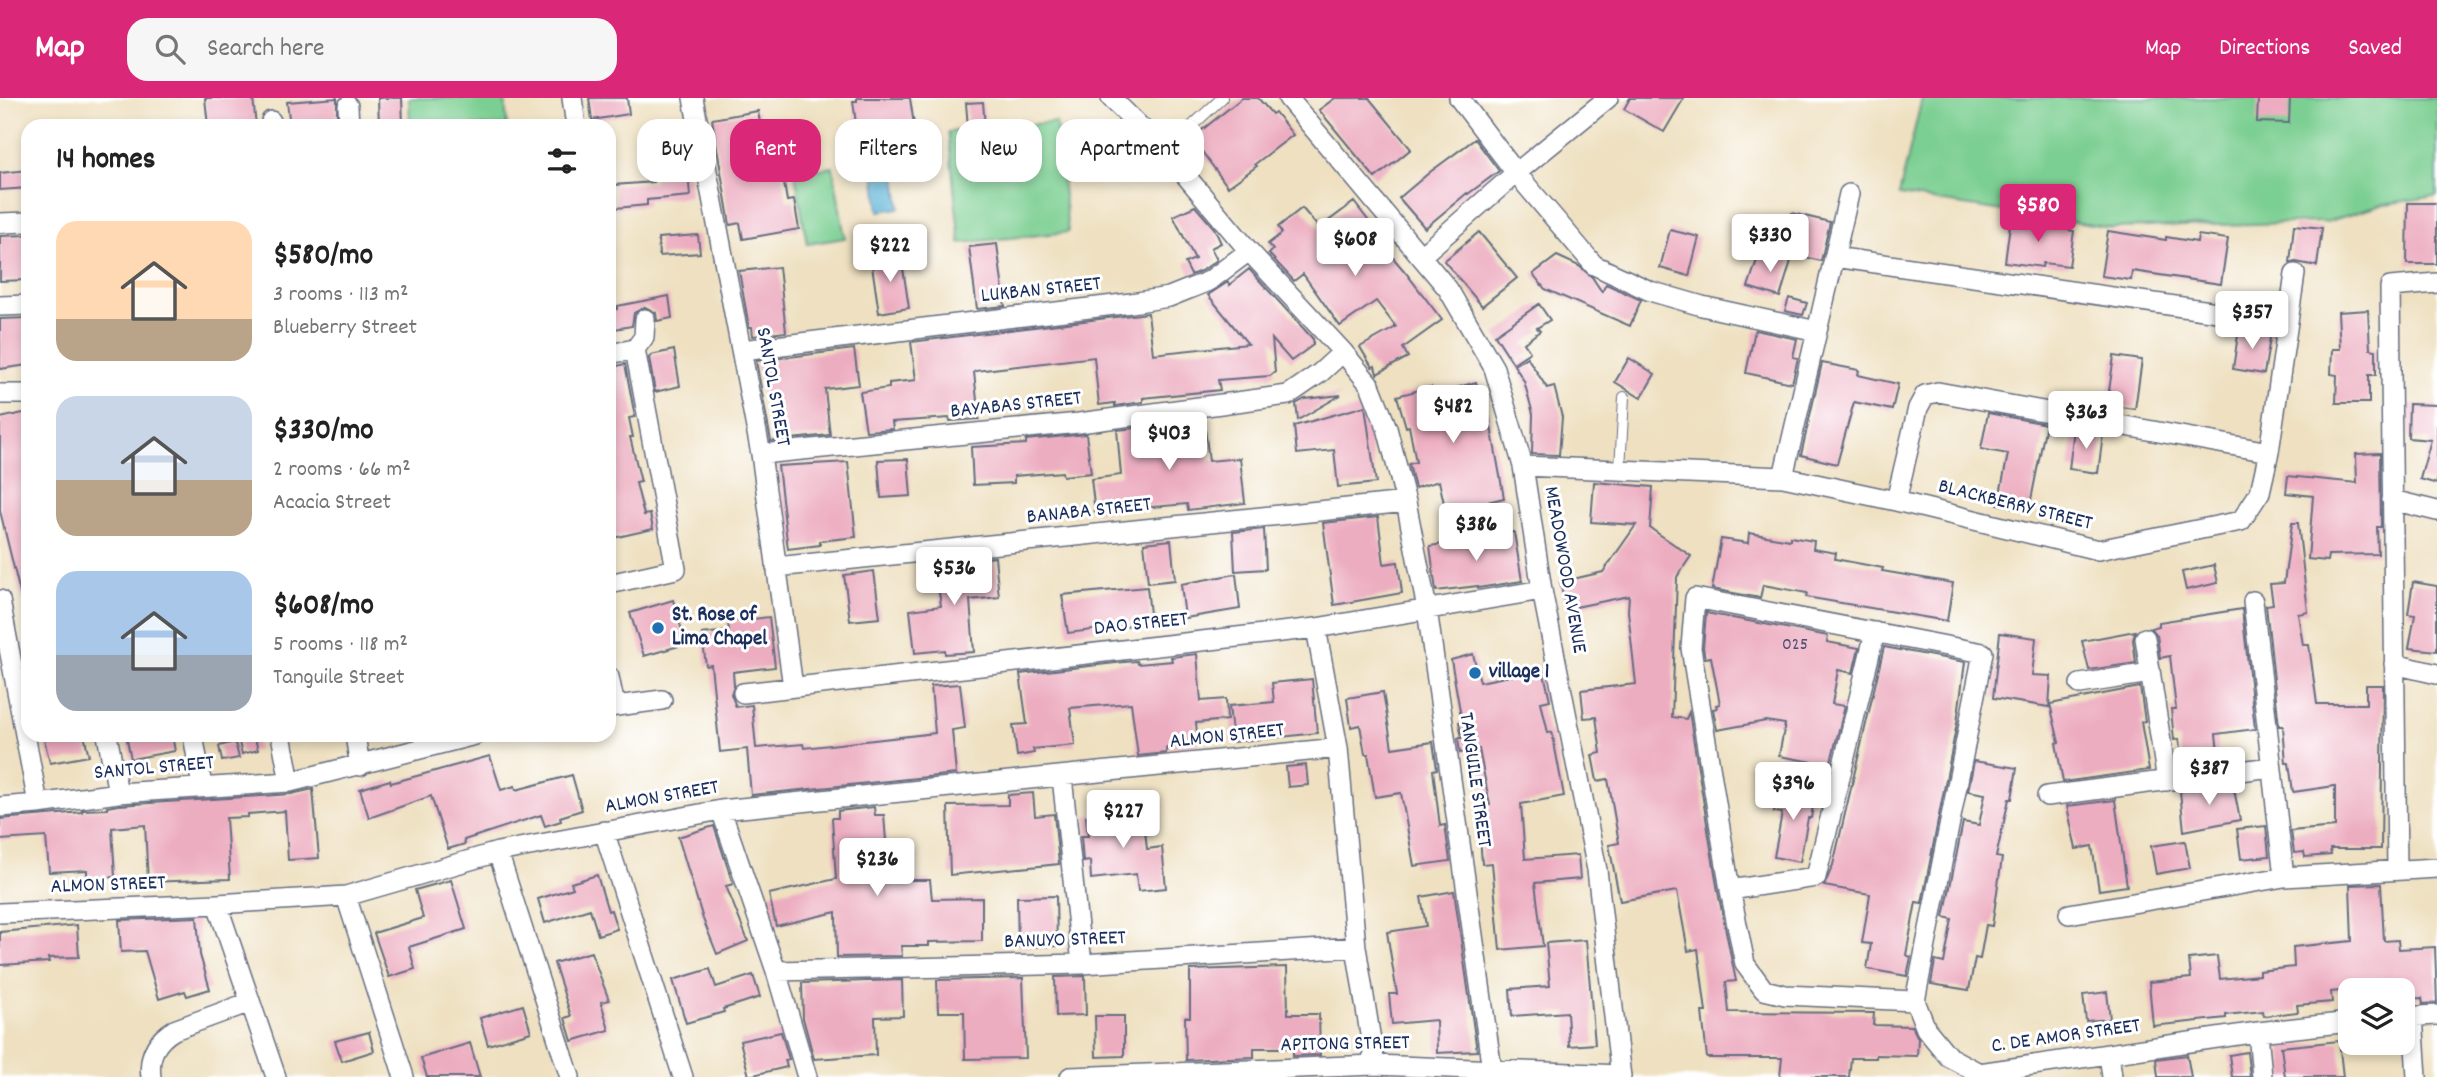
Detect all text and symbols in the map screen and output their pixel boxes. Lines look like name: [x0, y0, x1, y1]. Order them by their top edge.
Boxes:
search box: [127, 18, 617, 81]
text: Map: [35, 26, 85, 73]
icon: search: [151, 30, 189, 68]
text: Search here: [207, 31, 325, 68]
text: Map: [2145, 32, 2181, 66]
text: Directions: [2219, 32, 2310, 66]
text: Saved: [2348, 32, 2402, 66]
chip: Buy: [637, 119, 716, 182]
chip: Rent: [730, 119, 821, 182]
chip: Filters: [835, 119, 942, 182]
chip: New: [956, 119, 1042, 182]
chip: Apartment: [1056, 119, 1204, 182]
text: 14 homes: [56, 140, 155, 183]
icon: filters: [543, 142, 581, 180]
pin: $580: [1997, 184, 2079, 244]
text: $580: [2016, 190, 2060, 223]
pin: $330: [1729, 214, 1811, 274]
pin: $608: [1314, 218, 1396, 278]
text: $330: [1748, 220, 1792, 253]
text: $608: [1333, 224, 1377, 257]
pin: $222: [849, 225, 931, 284]
text: $222: [869, 230, 911, 263]
text: $580/mo: [273, 236, 373, 279]
icon: home: [112, 249, 196, 333]
street label: LUKBAN STREET: [980, 270, 1103, 312]
text: 3 rooms · 113 m²: [273, 279, 409, 312]
pin: $357: [2211, 292, 2293, 351]
text: $357: [2231, 297, 2273, 330]
text: Blueberry Street: [273, 312, 417, 345]
street label: SANTOL STREET: [747, 325, 797, 449]
street label: BAYABAS STREET: [949, 384, 1084, 428]
pin: $482: [1412, 386, 1494, 445]
text: $482: [1433, 391, 1473, 424]
pin: $363: [2045, 392, 2127, 451]
text: $363: [2064, 397, 2108, 430]
text: $330/mo: [273, 411, 374, 454]
pin: $403: [1128, 412, 1210, 472]
text: $403: [1147, 418, 1191, 451]
icon: home: [112, 424, 196, 508]
text: 2 rooms · 66 m²: [273, 454, 411, 487]
street label: BLACKBERRY STREET: [1935, 472, 2096, 540]
street label: MEADOWOOD AVENUE: [1535, 484, 1594, 656]
text: Acacia Street: [273, 487, 391, 520]
street label: BANABA STREET: [1025, 490, 1153, 533]
pin: $386: [1435, 504, 1517, 563]
text: $386: [1455, 509, 1497, 542]
pin: $536: [913, 547, 995, 607]
text: $536: [932, 553, 976, 586]
text: $608/mo: [273, 586, 374, 629]
icon: home: [112, 599, 196, 683]
place label: St. Rose of Lima Chapel: [672, 601, 768, 655]
street label: DAO STREET: [1092, 605, 1190, 645]
marker: St. Rose of Lima Chapel: [650, 620, 666, 636]
text: 5 rooms · 118 m²: [273, 629, 408, 662]
house number: 025: [1782, 633, 1808, 658]
place label: village 1: [1489, 658, 1549, 688]
text: Tanguile Street: [273, 662, 405, 695]
marker: village 1: [1467, 665, 1483, 681]
street label: TANGUILE STREET: [1450, 711, 1498, 850]
street label: ALMON STREET: [1168, 716, 1286, 758]
pin: $387: [2168, 748, 2250, 807]
street label: SANTOL STREET: [93, 749, 216, 789]
text: $387: [2189, 753, 2229, 786]
pin: $396: [1752, 762, 1834, 822]
text: $396: [1771, 768, 1815, 801]
street label: ALMON STREET: [603, 773, 722, 823]
pin: $227: [1082, 790, 1164, 850]
text: $227: [1103, 796, 1143, 829]
pin: $236: [836, 838, 918, 898]
text: $236: [855, 844, 899, 877]
street label: ALMON STREET: [50, 869, 167, 903]
street label: BANUYO STREET: [1004, 924, 1127, 958]
map controls: [2338, 978, 2415, 1055]
button: layers: [2338, 978, 2415, 1055]
street label: C. DE AMOR STREET: [1990, 1012, 2143, 1062]
street label: APITONG STREET: [1280, 1029, 1410, 1061]

